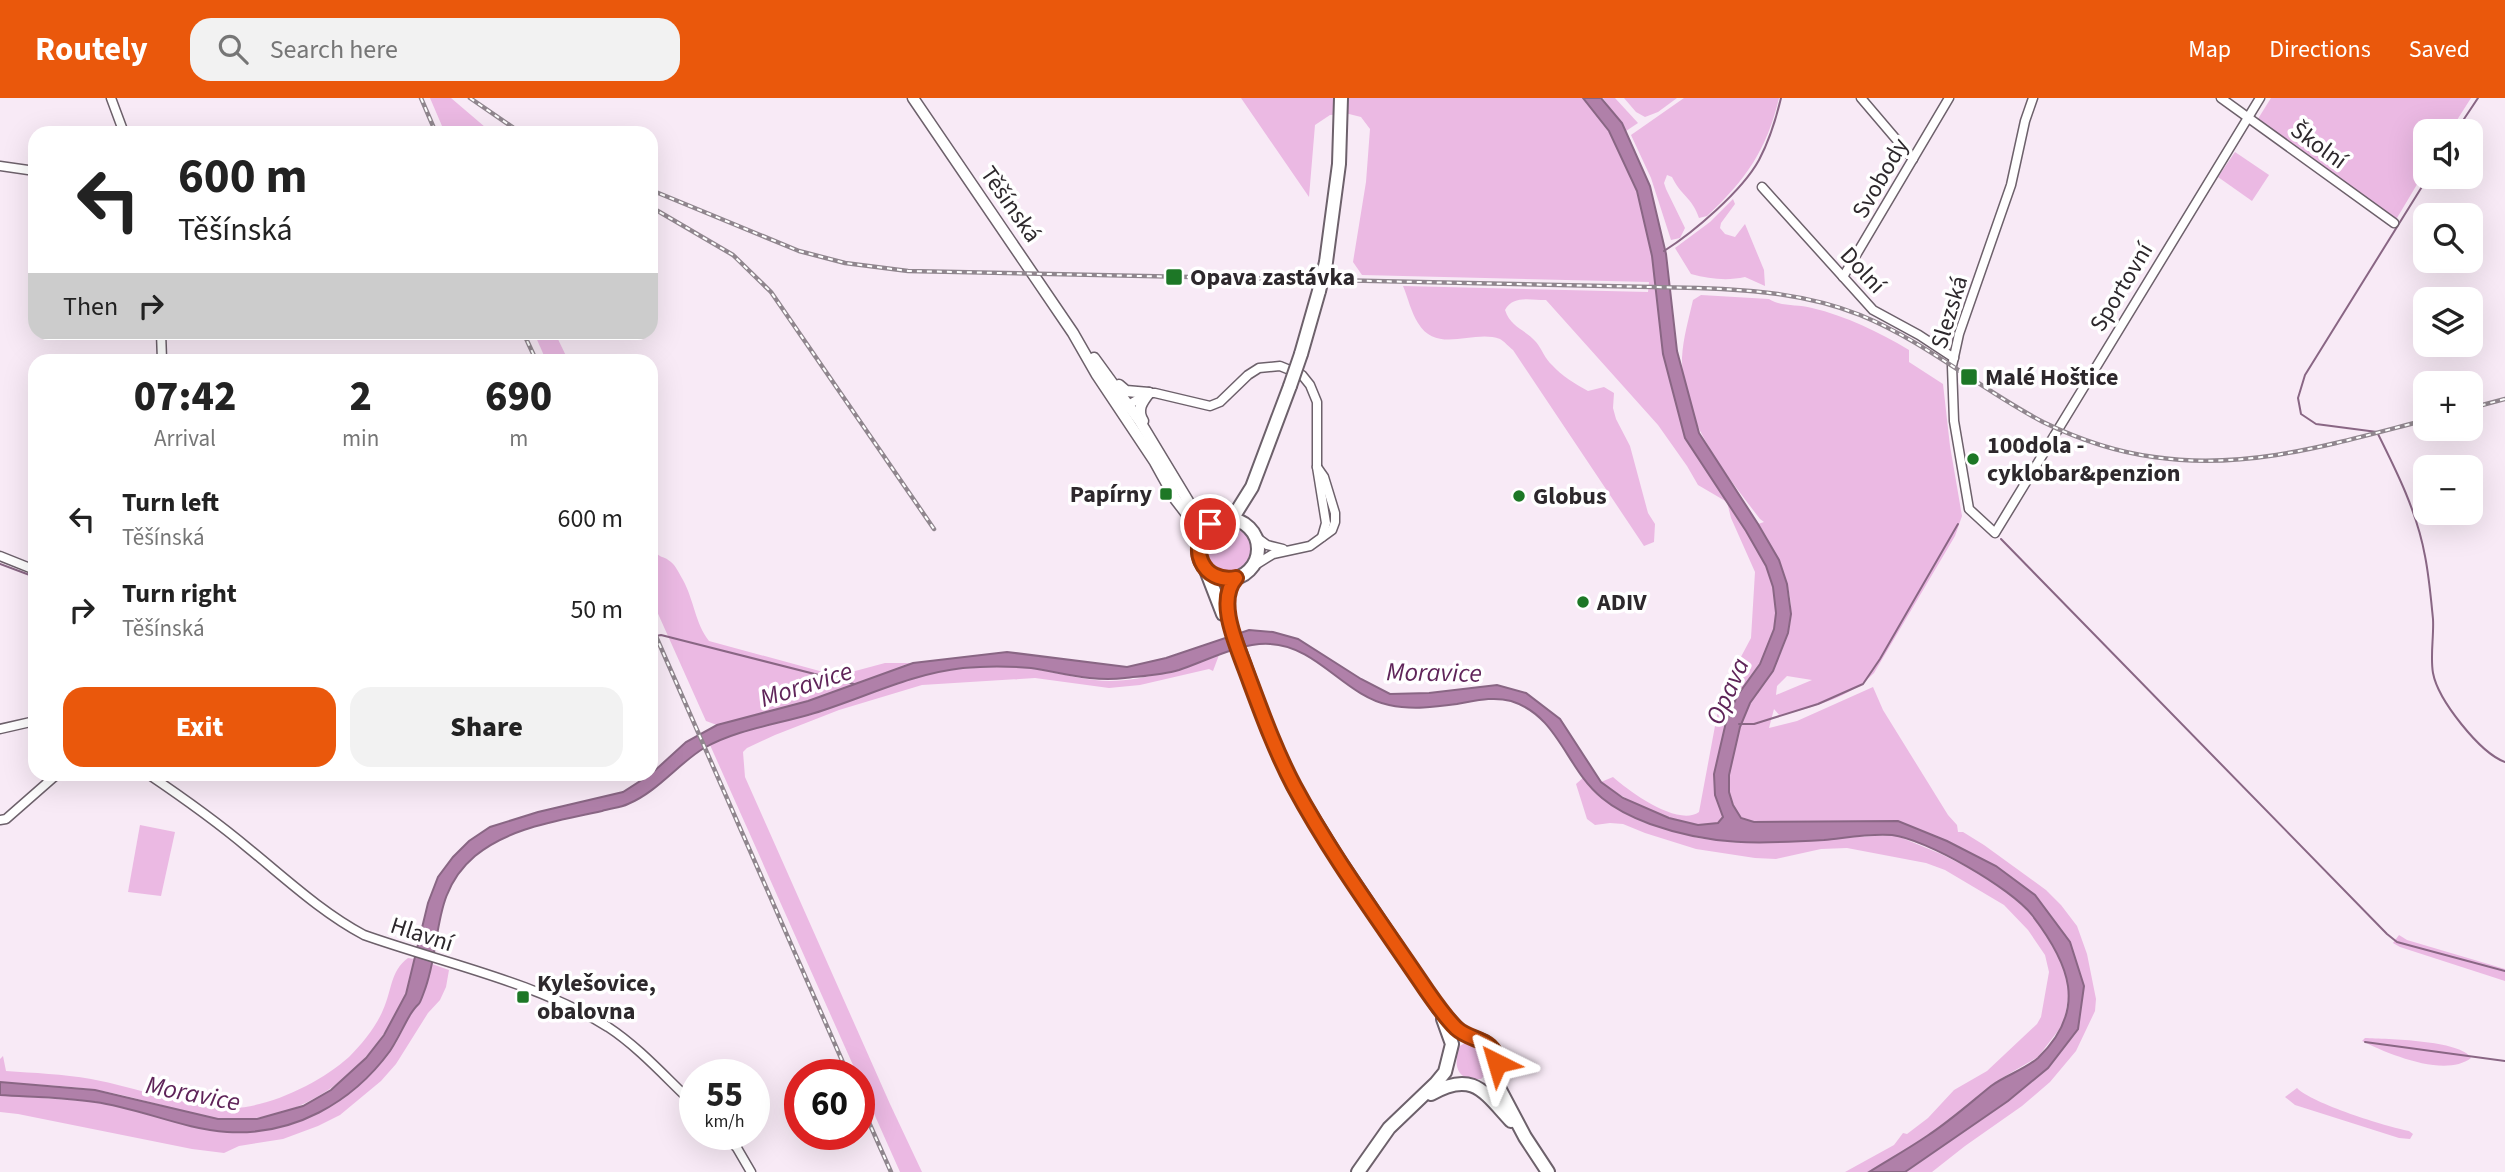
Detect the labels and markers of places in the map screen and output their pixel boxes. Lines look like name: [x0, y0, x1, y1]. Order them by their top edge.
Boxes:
place label: Opava zastávka: [1190, 260, 1355, 295]
marker: Opava zastávka: [1164, 267, 1184, 287]
place label: Malé Hoštice: [1985, 360, 2118, 395]
marker: Malé Hoštice: [1959, 367, 1979, 387]
place label: 100dola - cyklobar&penzion: [1987, 428, 2180, 491]
marker: 100dola - cyklobar&penzion: [1965, 451, 1981, 467]
place label: Papírny: [1070, 477, 1152, 512]
place label: Globus: [1533, 479, 1607, 514]
marker: Papírny: [1158, 486, 1174, 502]
marker: Globus: [1511, 488, 1527, 504]
pin: [1180, 494, 1240, 554]
place label: ADIV: [1596, 585, 1647, 620]
marker: ADIV: [1575, 594, 1591, 610]
place label: Kylešovice, obalovna: [537, 966, 656, 1029]
marker: Kylešovice, obalovna: [515, 989, 531, 1005]

